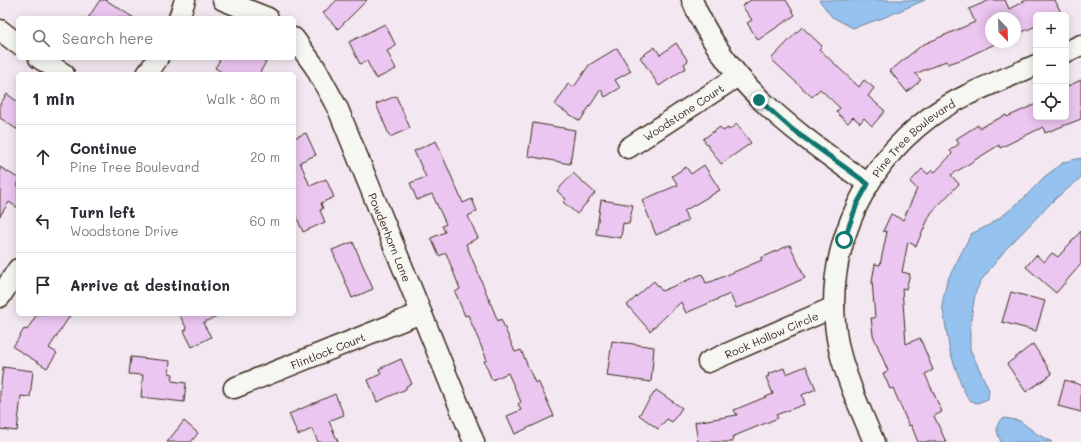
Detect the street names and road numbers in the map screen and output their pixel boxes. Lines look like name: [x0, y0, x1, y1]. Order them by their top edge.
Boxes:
street label: Woodstone Court: [640, 80, 727, 144]
street label: Pine Tree Boulevard: [868, 95, 958, 180]
street label: Powderhorn Lane: [365, 190, 415, 284]
street label: Rock Hollow Circle: [722, 307, 821, 361]
street label: Flintlock Court: [288, 329, 367, 372]

